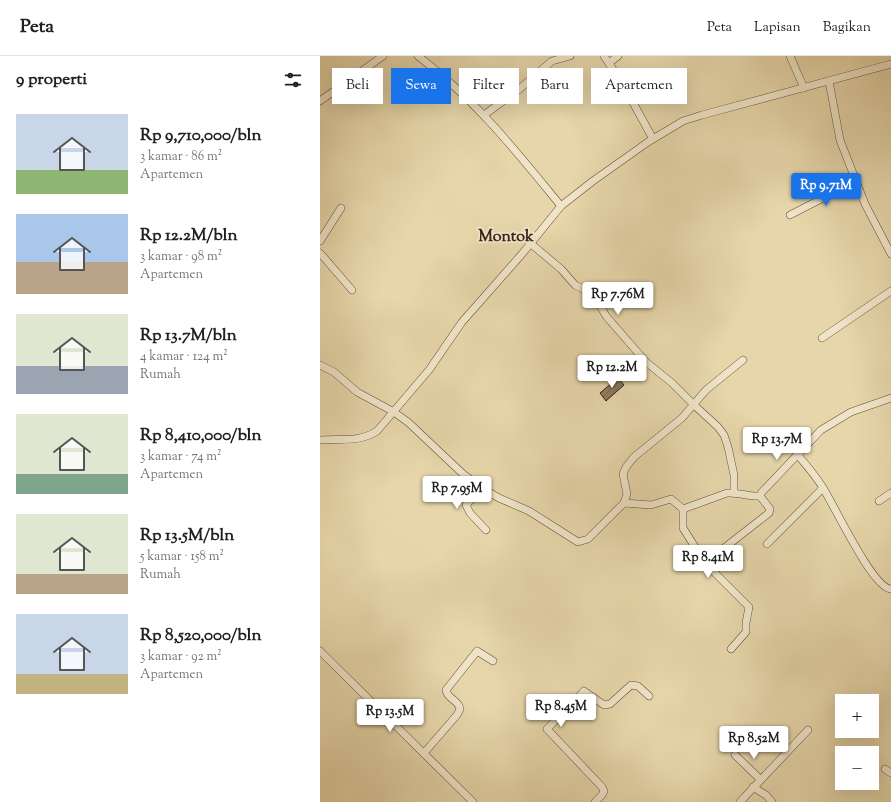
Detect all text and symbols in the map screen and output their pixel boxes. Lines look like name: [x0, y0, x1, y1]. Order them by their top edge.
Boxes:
text: Peta: [20, 14, 54, 41]
text: Peta: [707, 18, 732, 38]
text: Lapisan: [754, 18, 801, 38]
text: Bagikan: [823, 18, 871, 38]
text: 9 properti: [16, 68, 87, 92]
chip: Beli: [332, 68, 383, 104]
chip: Sewa: [391, 68, 451, 104]
chip: Filter: [459, 68, 519, 104]
chip: Baru: [527, 68, 583, 104]
chip: Apartemen: [591, 68, 687, 104]
icon: filters: [282, 69, 304, 91]
text: Rp 9,710,000/bln: [140, 124, 262, 148]
icon: home: [48, 130, 96, 178]
text: 3 kamar · 86 m²: [140, 148, 222, 166]
text: Apartemen: [140, 166, 203, 184]
pin: Rp 9.71M: [785, 173, 867, 207]
text: Rp 9.71M: [800, 177, 852, 195]
text: Rp 12.2M/bln: [140, 224, 238, 248]
district label: Montok: [478, 226, 534, 249]
icon: home: [48, 230, 96, 278]
text: 3 kamar · 98 m²: [140, 248, 222, 266]
text: Apartemen: [140, 266, 203, 284]
pin: Rp 7.76M: [577, 282, 659, 316]
text: Rp 7.76M: [591, 286, 645, 304]
text: Rp 13.7M/bln: [140, 324, 237, 348]
icon: home: [48, 330, 96, 378]
text: 4 kamar · 124 m²: [140, 348, 228, 366]
pin: Rp 12.2M: [571, 355, 653, 389]
text: Rp 12.2M: [587, 359, 638, 377]
text: Rumah: [140, 366, 181, 384]
text: Rp 8,410,000/bln: [140, 424, 262, 448]
pin: Rp 13.7M: [736, 427, 818, 461]
icon: home: [48, 430, 96, 478]
text: Rp 13.7M: [752, 431, 802, 449]
text: 3 kamar · 74 m²: [140, 448, 221, 466]
text: Apartemen: [140, 466, 203, 484]
pin: Rp 7.95M: [416, 476, 498, 510]
text: Rp 7.95M: [432, 480, 482, 498]
text: Rp 13.5M/bln: [140, 524, 234, 548]
icon: home: [48, 530, 96, 578]
pin: Rp 8.41M: [667, 545, 749, 579]
text: 5 kamar · 158 m²: [140, 548, 224, 566]
text: Rp 8.41M: [682, 549, 734, 567]
text: Rumah: [140, 566, 181, 584]
text: Rp 8,520,000/bln: [140, 624, 262, 648]
icon: home: [48, 630, 96, 678]
text: 3 kamar · 92 m²: [140, 648, 222, 666]
text: Apartemen: [140, 666, 203, 684]
pin: Rp 8.45M: [520, 694, 602, 728]
map controls: [835, 694, 879, 790]
button: +: [835, 694, 879, 738]
text: Rp 8.45M: [535, 698, 587, 716]
pin: Rp 13.5M: [349, 699, 431, 733]
text: Rp 13.5M: [366, 703, 414, 721]
pin: Rp 8.52M: [713, 726, 795, 760]
text: Rp 8.52M: [728, 730, 780, 748]
button: −: [835, 746, 879, 790]

